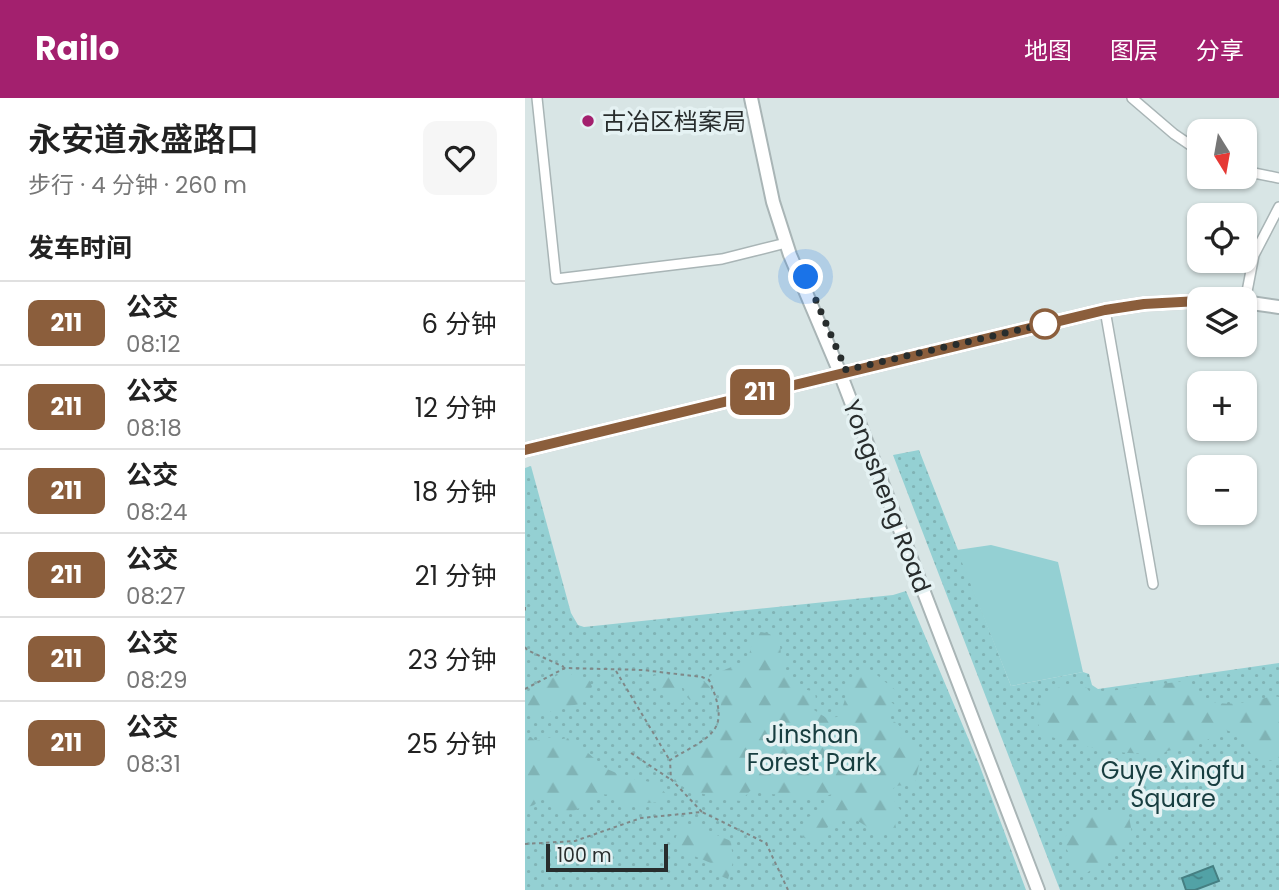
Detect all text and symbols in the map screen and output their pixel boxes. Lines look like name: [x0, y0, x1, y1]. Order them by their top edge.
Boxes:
text: Railo: [35, 25, 119, 72]
text: 地图: [1024, 34, 1072, 67]
text: 图层: [1110, 34, 1158, 67]
text: 分享: [1196, 34, 1244, 67]
place label: 古冶区档案局: [602, 105, 746, 138]
marker: 古冶区档案局: [580, 113, 596, 129]
text: 永安道永盛路口: [28, 116, 259, 163]
north arrow: [1187, 119, 1257, 189]
map controls: [1187, 119, 1257, 525]
button: heart: [423, 121, 497, 195]
text: 步行 · 4 分钟 · 260 m: [28, 169, 247, 201]
button: locate: [1187, 203, 1257, 273]
text: 发车时间: [28, 230, 132, 266]
your location: [788, 259, 823, 294]
button: layers: [1187, 287, 1257, 357]
text: 公交: [126, 289, 178, 325]
text: 211: [51, 306, 82, 339]
text: 6 分钟: [422, 306, 497, 342]
unlabelled marker: [1030, 309, 1060, 339]
text: 08:12: [126, 328, 180, 360]
line badge: 211: [720, 369, 800, 415]
button: +: [1187, 371, 1257, 441]
text: 公交: [126, 373, 178, 409]
text: 211: [744, 375, 776, 408]
text: 211: [51, 390, 82, 423]
text: 12 分钟: [415, 390, 497, 426]
street label: Yongsheng Road: [835, 395, 939, 597]
text: 08:18: [126, 412, 182, 444]
button: −: [1187, 455, 1257, 525]
text: 公交: [126, 457, 178, 493]
text: 211: [51, 474, 82, 507]
text: 18 分钟: [413, 474, 497, 510]
text: 08:24: [126, 496, 188, 528]
text: 公交: [126, 541, 178, 577]
text: 211: [51, 558, 82, 591]
text: 21 分钟: [415, 558, 497, 594]
text: 08:27: [126, 580, 186, 612]
text: 公交: [126, 625, 178, 661]
text: 211: [51, 642, 82, 675]
text: 23 分钟: [408, 642, 497, 678]
text: 08:29: [126, 664, 188, 696]
text: 公交: [126, 709, 178, 745]
park label: Jinshan Forest Park: [747, 718, 878, 779]
text: 211: [51, 726, 82, 759]
text: 25 分钟: [407, 726, 497, 762]
text: 08:31: [126, 748, 181, 780]
park label: Guye Xingfu Square: [1101, 754, 1245, 815]
scale bar: [546, 841, 669, 873]
text: 100 m: [557, 842, 612, 869]

